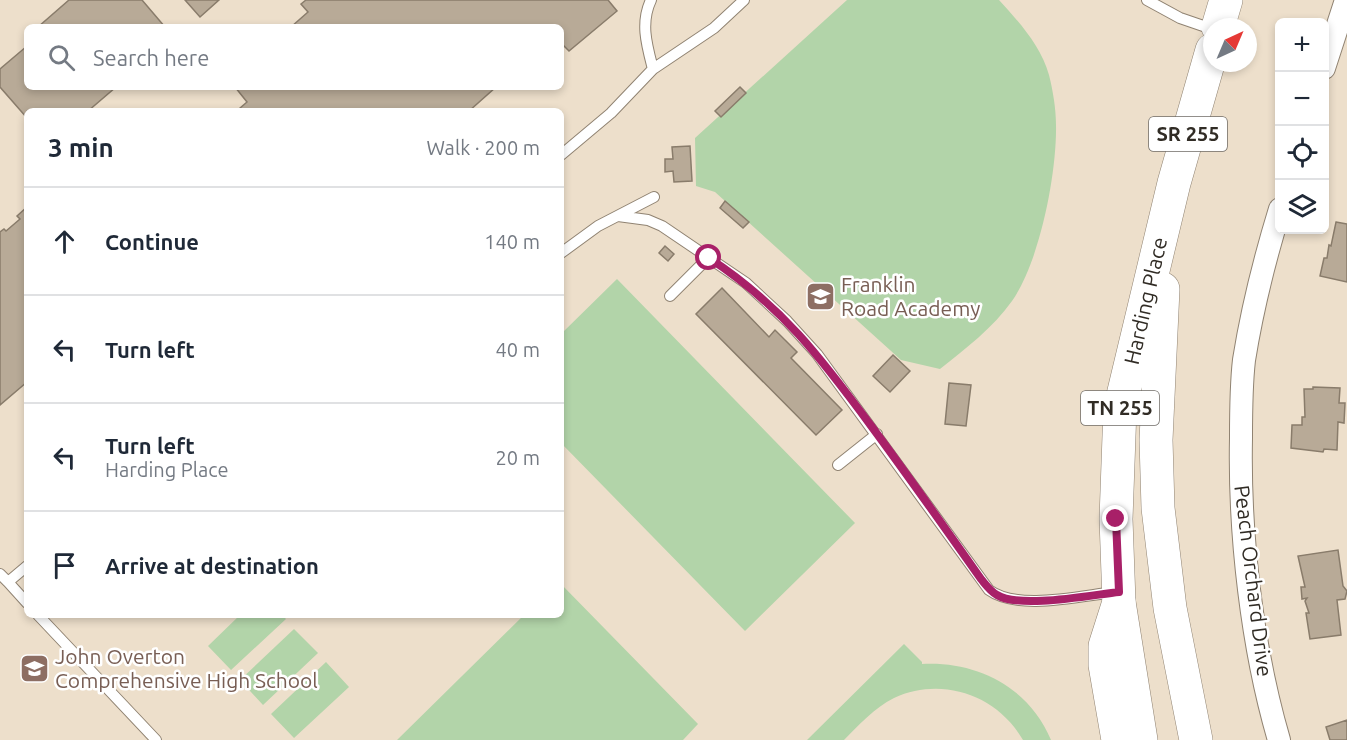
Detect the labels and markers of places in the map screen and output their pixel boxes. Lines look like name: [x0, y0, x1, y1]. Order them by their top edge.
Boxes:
place label: Franklin Road Academy: [841, 272, 980, 320]
school or university icon: Franklin Road Academy: [804, 281, 836, 313]
place label: John Overton Comprehensive High School: [55, 644, 318, 692]
school or university icon: John Overton Comprehensive High School: [18, 653, 50, 685]

